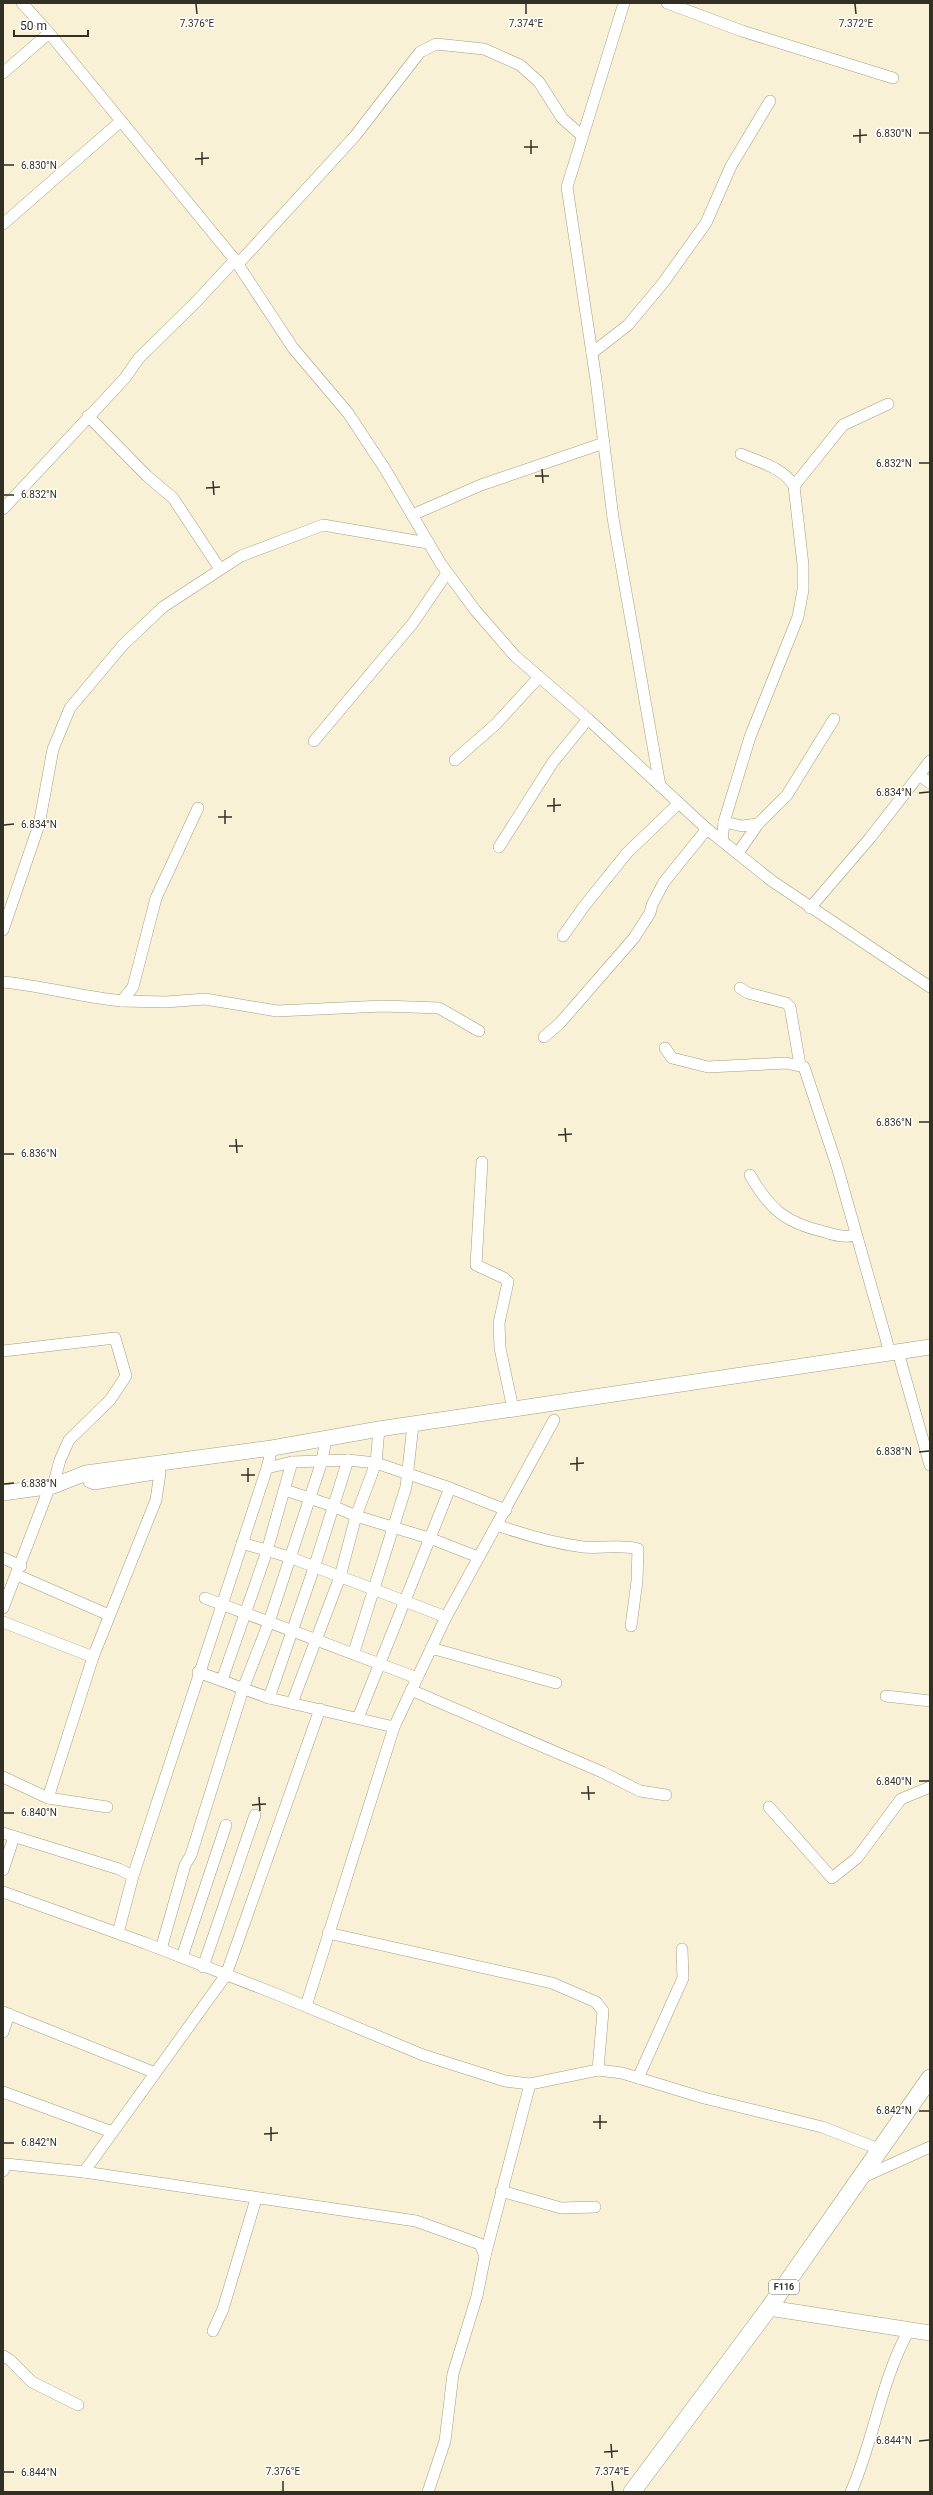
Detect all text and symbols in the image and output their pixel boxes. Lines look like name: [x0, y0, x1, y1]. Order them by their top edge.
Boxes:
scale bar: [14, 12, 88, 38]
text: 7.376°E: [180, 18, 215, 29]
text: 7.374°E: [509, 18, 544, 29]
text: 7.372°E: [839, 18, 874, 29]
text: 50 m: [20, 19, 47, 33]
text: 6.830°N: [876, 128, 912, 139]
text: 6.830°N: [21, 160, 57, 171]
text: 6.832°N: [876, 458, 912, 469]
text: 6.832°N: [21, 489, 57, 500]
text: 6.834°N: [876, 787, 912, 798]
text: 6.834°N: [21, 819, 57, 830]
text: 6.836°N: [876, 1117, 912, 1128]
text: 6.836°N: [21, 1148, 57, 1159]
text: 6.838°N: [876, 1446, 912, 1457]
text: 6.838°N: [21, 1478, 57, 1489]
text: 6.840°N: [876, 1776, 912, 1787]
text: 6.840°N: [21, 1807, 57, 1818]
text: 6.842°N: [876, 2105, 912, 2116]
text: 6.842°N: [21, 2137, 57, 2148]
road number: F116: [769, 2280, 799, 2294]
text: 6.844°N: [876, 2435, 912, 2446]
text: 7.376°E: [266, 2466, 301, 2477]
text: 7.374°E: [595, 2466, 630, 2477]
text: 6.844°N: [21, 2467, 57, 2478]

